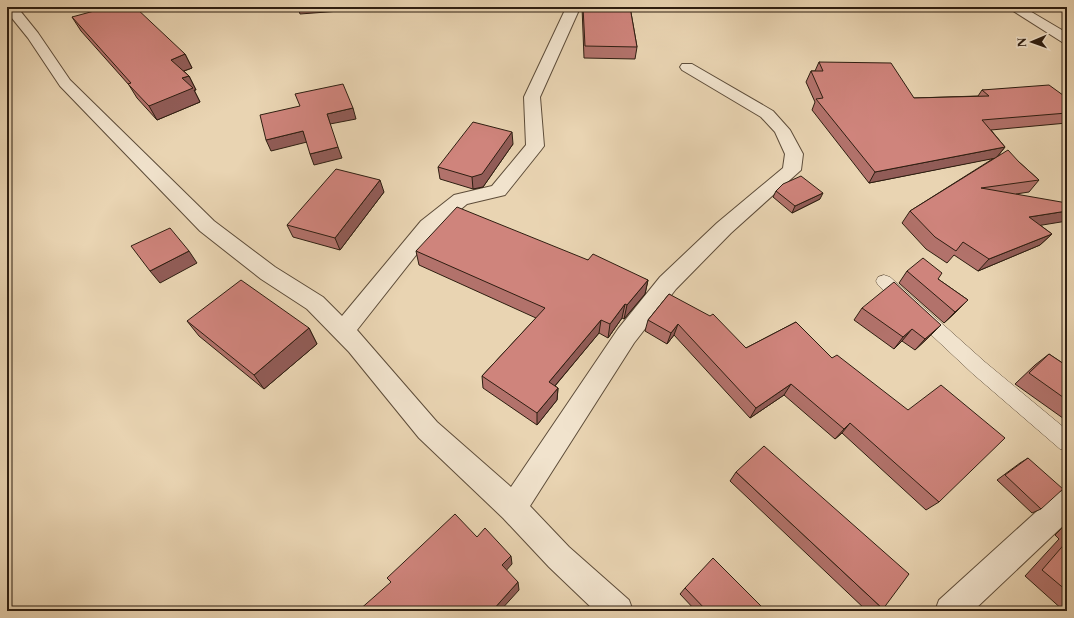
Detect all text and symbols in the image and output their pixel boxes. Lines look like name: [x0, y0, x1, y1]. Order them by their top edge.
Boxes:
north arrow: [1012, 22, 1052, 62]
text: N: [1015, 37, 1029, 47]

